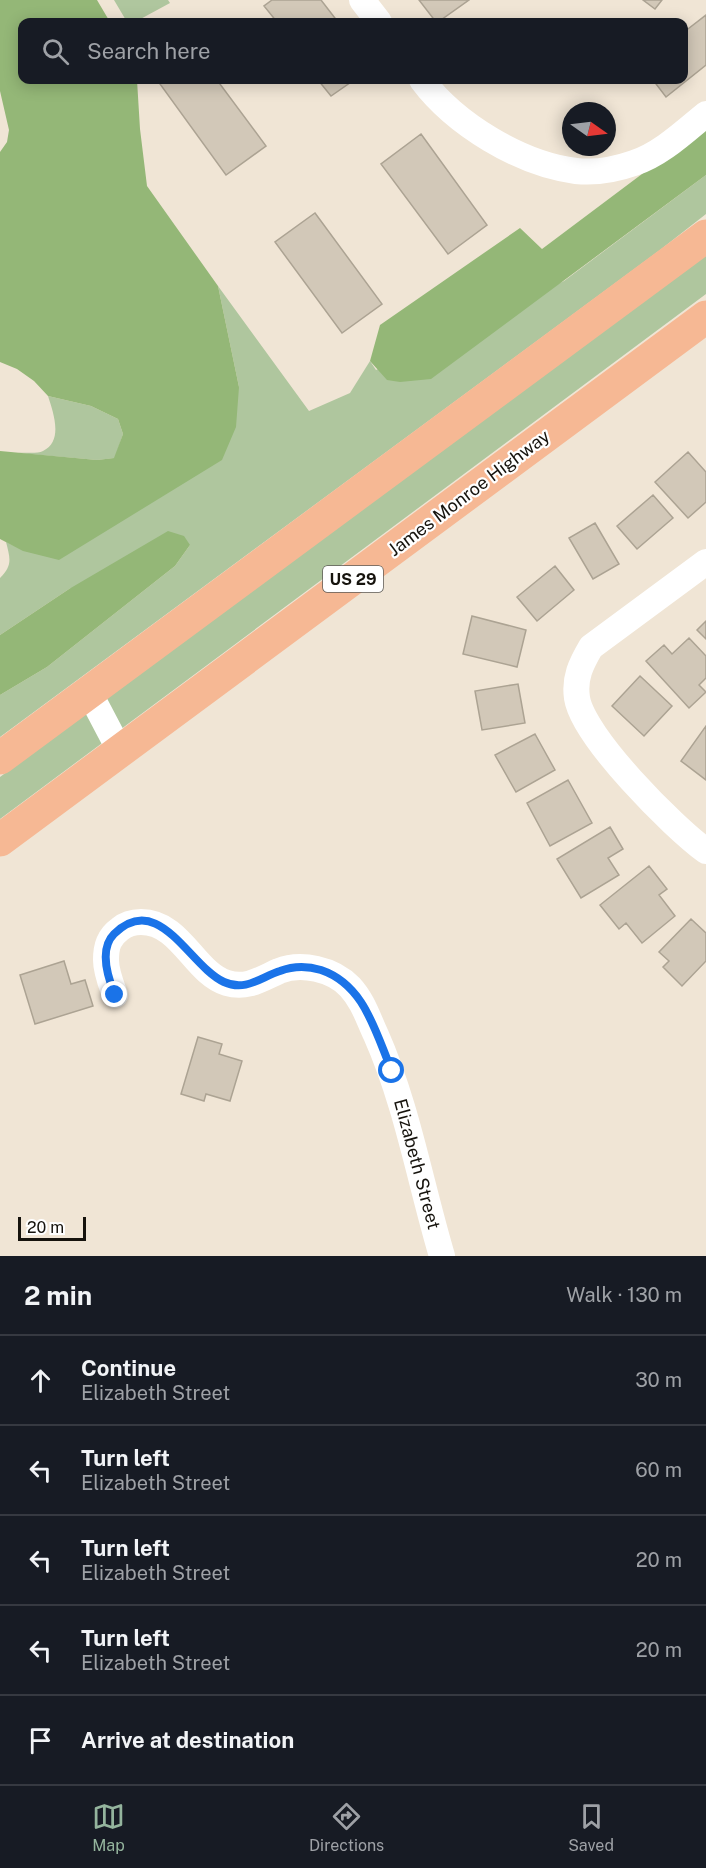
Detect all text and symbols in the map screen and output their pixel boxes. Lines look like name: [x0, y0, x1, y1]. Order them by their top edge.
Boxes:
search box: [18, 18, 688, 84]
icon: search: [39, 35, 72, 68]
text: Search here: [87, 38, 211, 64]
north arrow: [562, 102, 616, 156]
street label: James Monroe Highway: [384, 425, 554, 560]
road number: US 29: [323, 566, 383, 592]
route end: [101, 981, 127, 1007]
route start: [378, 1057, 404, 1083]
street label: Elizabeth Street: [390, 1096, 445, 1231]
scale bar: [18, 1214, 86, 1242]
text: 20 m: [27, 1218, 64, 1237]
text: 2 min: [24, 1280, 92, 1311]
text: Walk · 130 m: [566, 1283, 682, 1307]
text: Continue: [81, 1355, 176, 1381]
icon: ahead: [24, 1364, 57, 1397]
text: 30 m: [635, 1368, 682, 1392]
text: Elizabeth Street: [81, 1381, 230, 1405]
text: Turn left: [81, 1445, 170, 1471]
icon: left: [24, 1454, 57, 1487]
text: 60 m: [635, 1458, 682, 1482]
text: Elizabeth Street: [81, 1471, 230, 1495]
text: Turn left: [81, 1535, 170, 1561]
icon: left: [24, 1544, 57, 1577]
text: 20 m: [636, 1548, 682, 1572]
text: Elizabeth Street: [81, 1561, 230, 1585]
text: Turn left: [81, 1625, 170, 1651]
icon: left: [24, 1634, 57, 1667]
text: 20 m: [636, 1638, 682, 1662]
text: Elizabeth Street: [81, 1651, 230, 1675]
icon: arrive: [24, 1724, 57, 1757]
text: Arrive at destination: [81, 1727, 294, 1753]
tab: Map: [92, 1800, 125, 1855]
tab: Directions: [309, 1800, 384, 1855]
tab: Saved: [568, 1800, 614, 1855]

